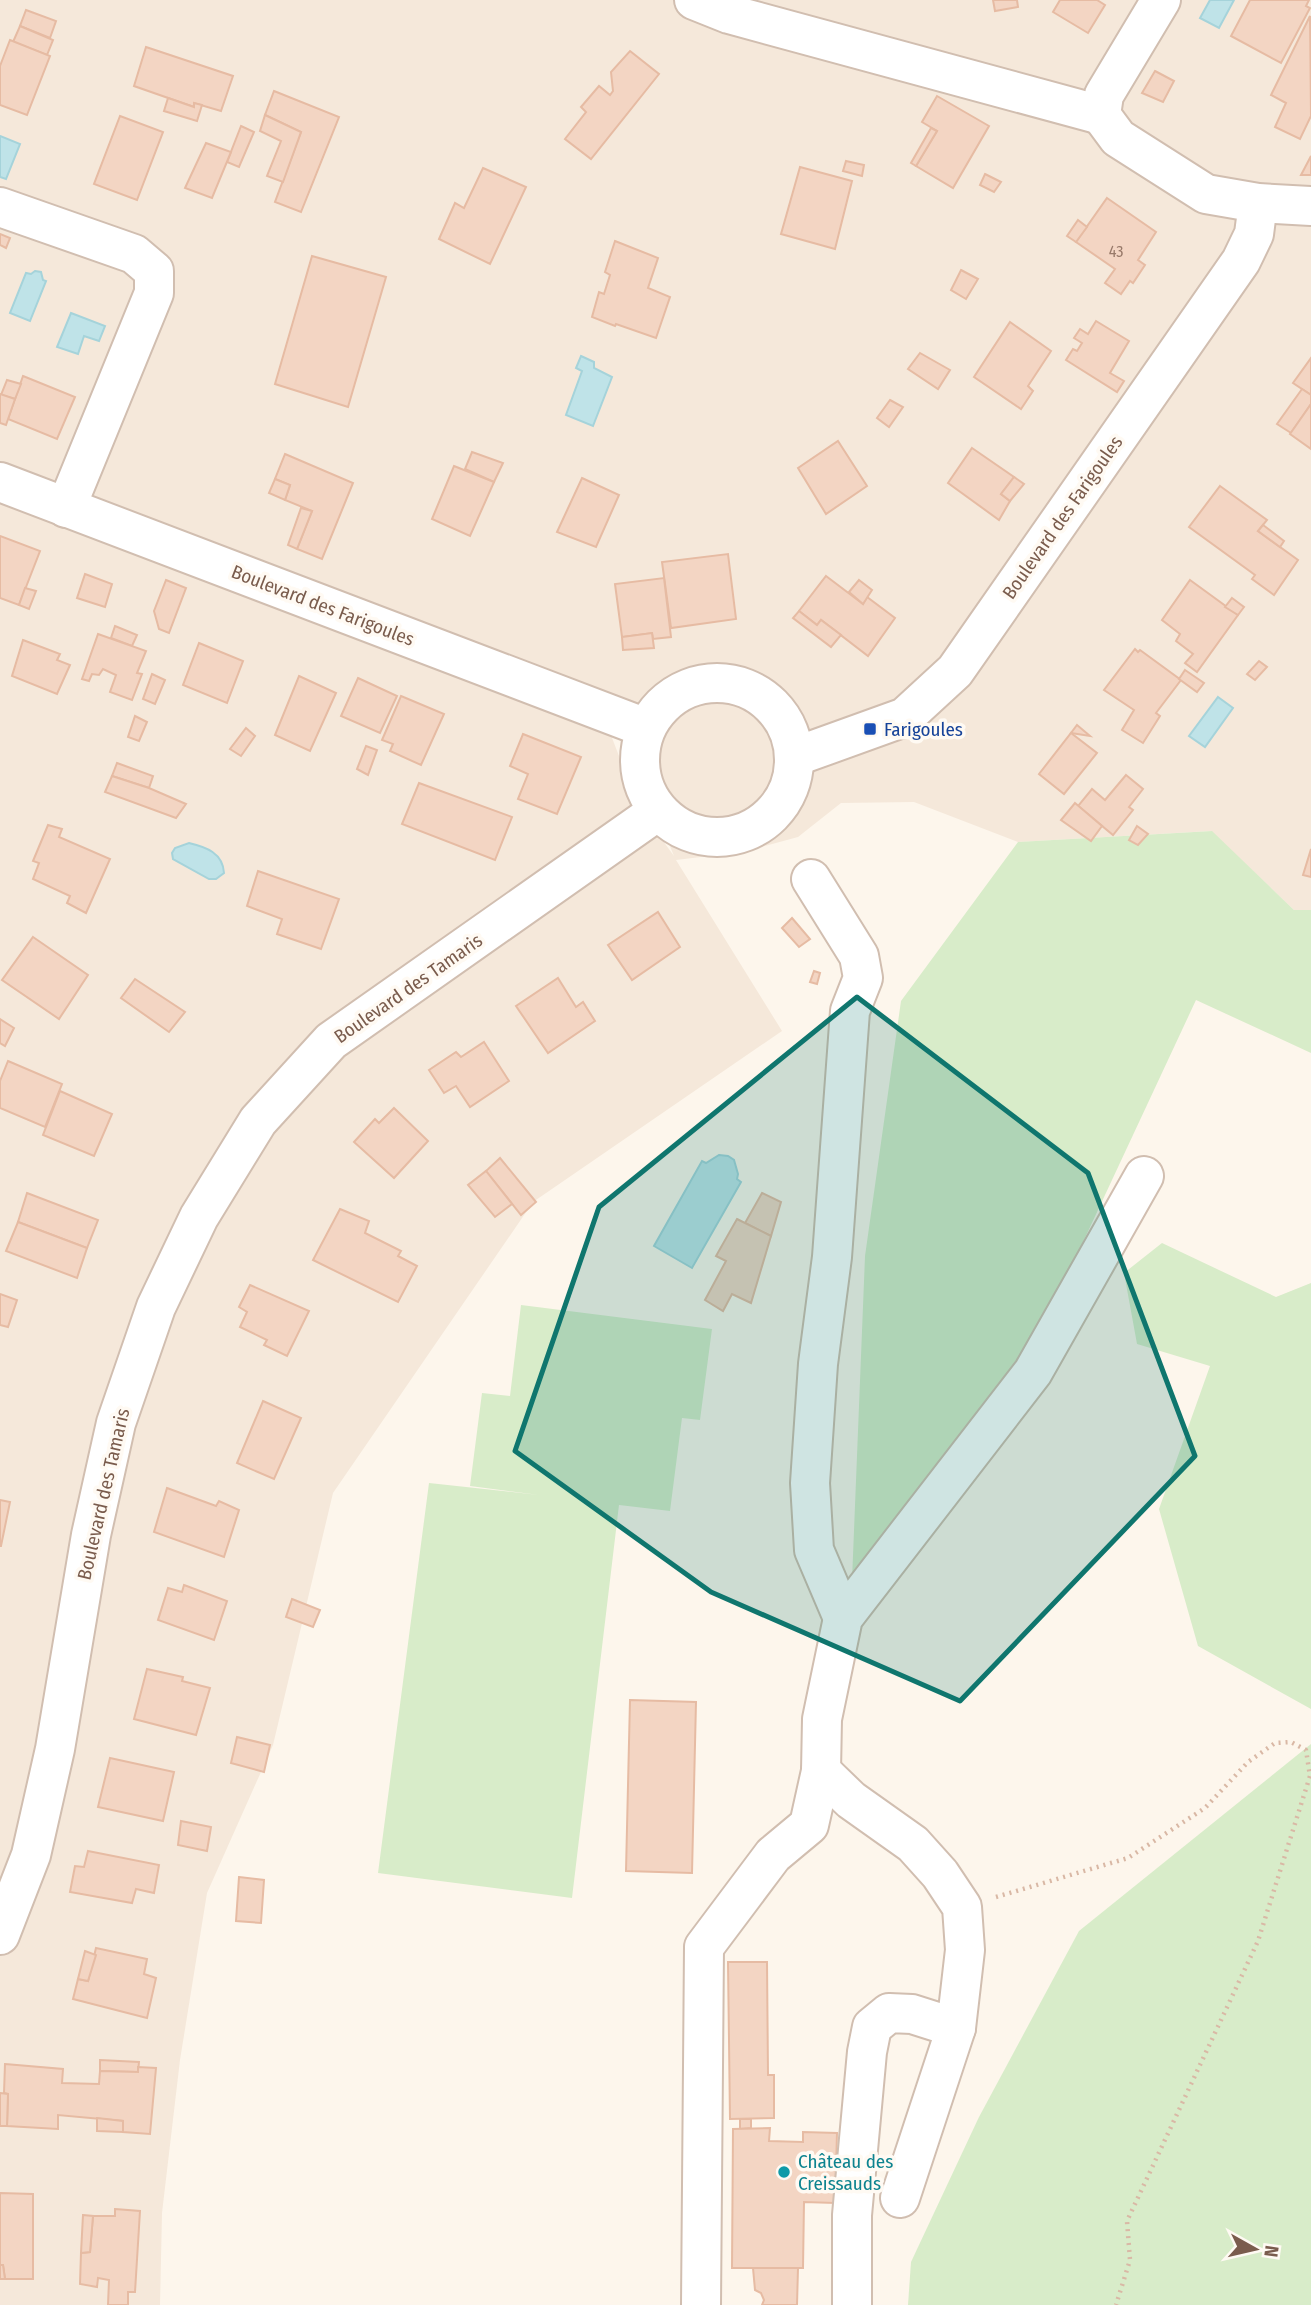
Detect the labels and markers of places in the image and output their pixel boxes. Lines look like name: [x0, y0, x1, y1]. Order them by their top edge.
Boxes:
place label: Farigoules: [884, 718, 963, 741]
marker: Farigoules: [862, 721, 878, 737]
place label: Château des Creissauds: [798, 2150, 893, 2195]
marker: Château des Creissauds: [776, 2164, 792, 2180]

